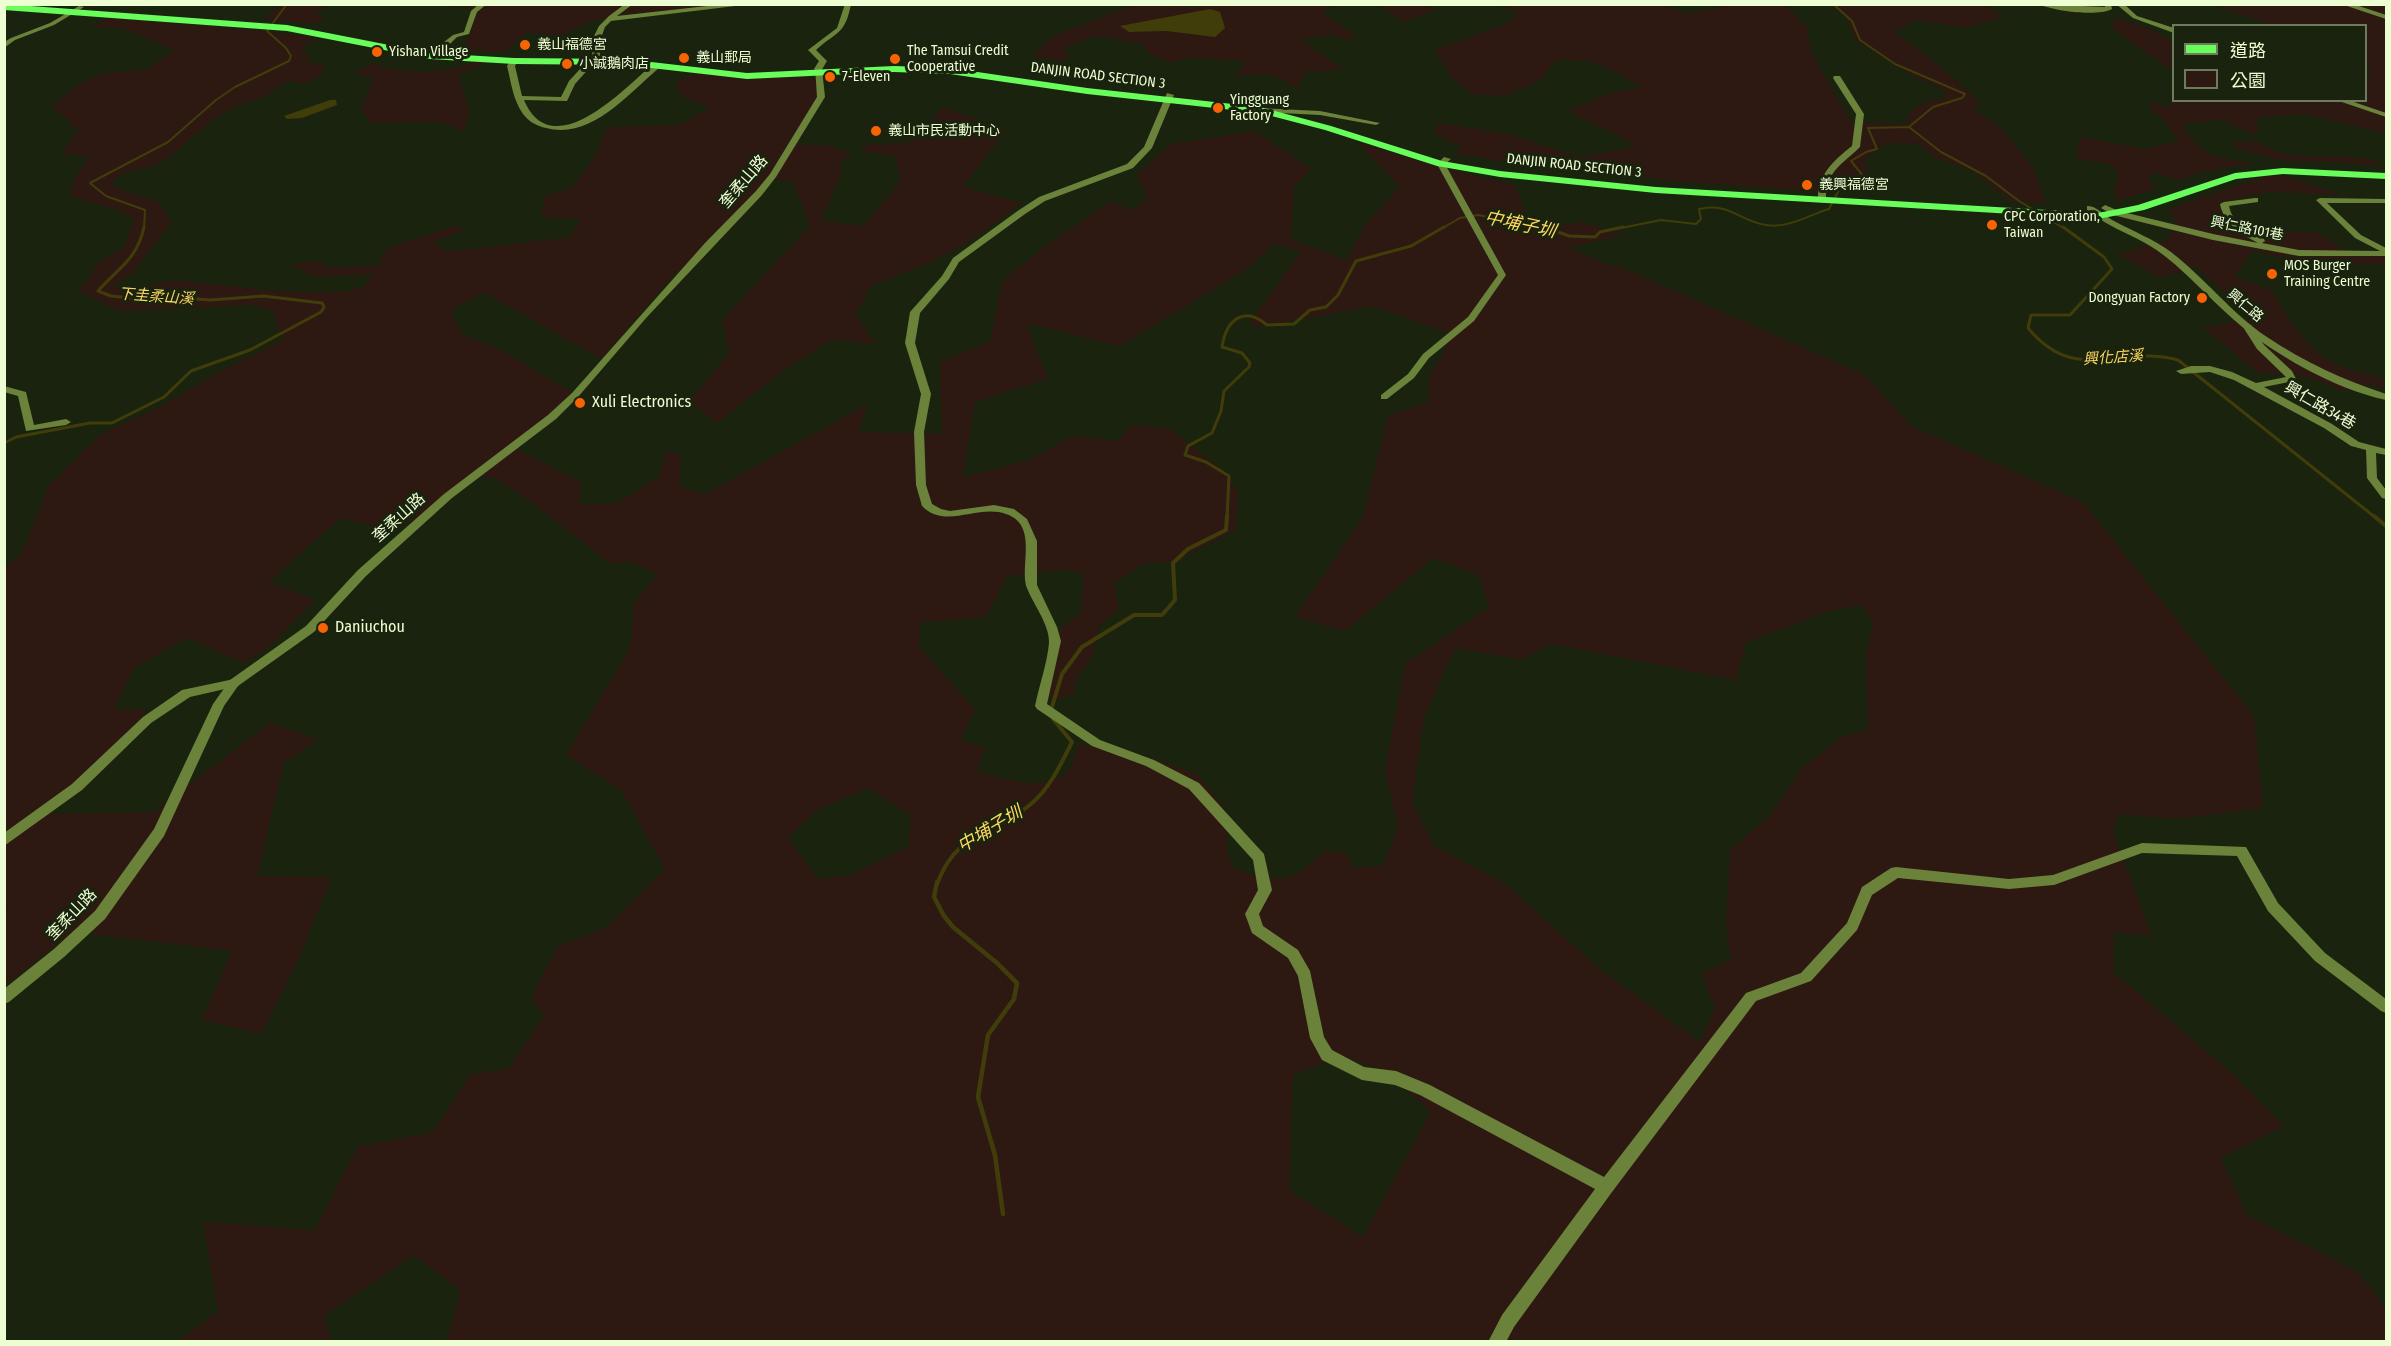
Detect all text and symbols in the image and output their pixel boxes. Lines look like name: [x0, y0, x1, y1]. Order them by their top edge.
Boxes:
legend: [2172, 24, 2367, 102]
place label: 義山福德宮: [537, 37, 607, 53]
marker: 義山福德宮: [518, 38, 532, 52]
text: 道路: [2230, 40, 2266, 62]
place label: The Tamsui Credit Cooperative: [907, 43, 1009, 76]
place label: Yishan Village: [389, 44, 468, 60]
marker: Yishan Village: [370, 45, 384, 59]
place label: 義山郵局: [696, 50, 752, 66]
marker: 義山郵局: [677, 51, 691, 65]
marker: The Tamsui Credit Cooperative: [888, 52, 902, 66]
place label: 小誠鵝肉店: [579, 56, 649, 72]
marker: 小誠鵝肉店: [560, 57, 574, 71]
street label: DANJIN ROAD SECTION 3: [1030, 59, 1166, 93]
place label: 7-Eleven: [842, 69, 890, 85]
marker: 7-Eleven: [823, 70, 837, 84]
text: 公園: [2230, 70, 2266, 92]
place label: Yingguang Factory: [1230, 92, 1289, 124]
marker: Yingguang Factory: [1211, 101, 1225, 115]
place label: 義山市民活動中心: [888, 123, 1000, 139]
marker: 義山市民活動中心: [869, 124, 883, 138]
street label: DANJIN ROAD SECTION 3: [1506, 151, 1642, 181]
street label: 奎柔山路: [716, 152, 772, 212]
place label: 義興福德宮: [1819, 177, 1889, 193]
marker: 義興福德宮: [1800, 178, 1814, 192]
water label: 中埔子圳: [1483, 207, 1557, 243]
place label: CPC Corporation, Taiwan: [2004, 209, 2100, 242]
street label: 興仁路101巷: [2209, 214, 2285, 244]
marker: CPC Corporation, Taiwan: [1985, 218, 1999, 232]
place label: MOS Burger Training Centre: [2284, 258, 2370, 290]
marker: MOS Burger Training Centre: [2265, 267, 2279, 281]
water label: 下圭柔山溪: [118, 285, 194, 309]
street label: 興仁路: [2224, 286, 2266, 326]
place label: Dongyuan Factory: [2088, 290, 2190, 306]
marker: Dongyuan Factory: [2195, 291, 2209, 305]
water label: 興化店溪: [2082, 347, 2144, 369]
street label: 興仁路34巷: [2281, 378, 2359, 434]
place label: Xuli Electronics: [592, 393, 691, 413]
marker: Xuli Electronics: [573, 396, 587, 410]
street label: 奎柔山路: [369, 489, 429, 547]
place label: Daniuchou: [335, 618, 405, 638]
marker: Daniuchou: [316, 621, 330, 635]
water label: 中埔子圳: [954, 802, 1026, 858]
street label: 奎柔山路: [43, 885, 101, 945]

